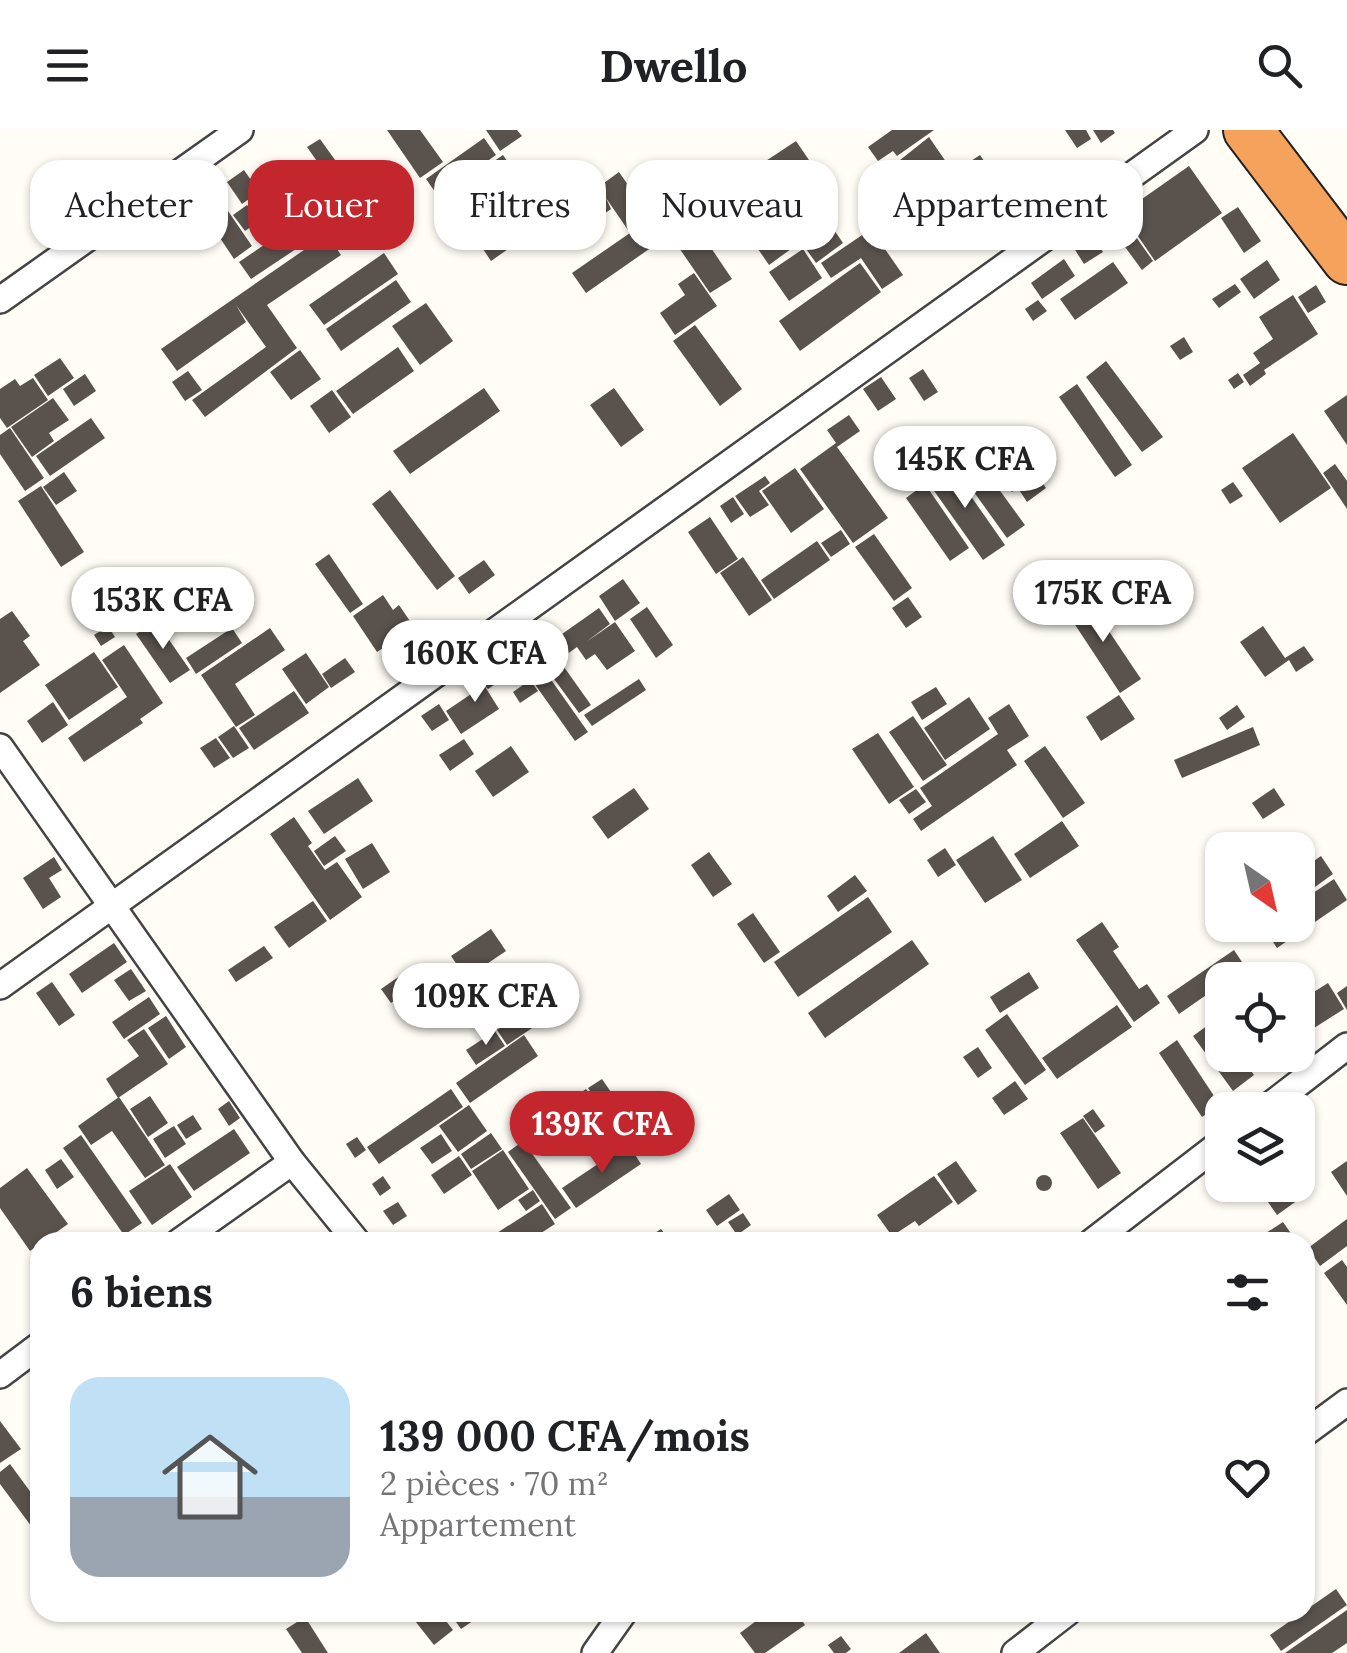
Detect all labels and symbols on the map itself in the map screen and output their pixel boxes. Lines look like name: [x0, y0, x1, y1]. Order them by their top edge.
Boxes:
pin: 145K CFA: [862, 426, 1068, 511]
pin: 175K CFA: [1000, 560, 1206, 645]
pin: 153K CFA: [60, 567, 266, 652]
pin: 160K CFA: [372, 620, 578, 705]
north arrow: [1205, 832, 1315, 942]
pin: 109K CFA: [383, 963, 589, 1048]
pin: 139K CFA: [499, 1091, 705, 1176]

